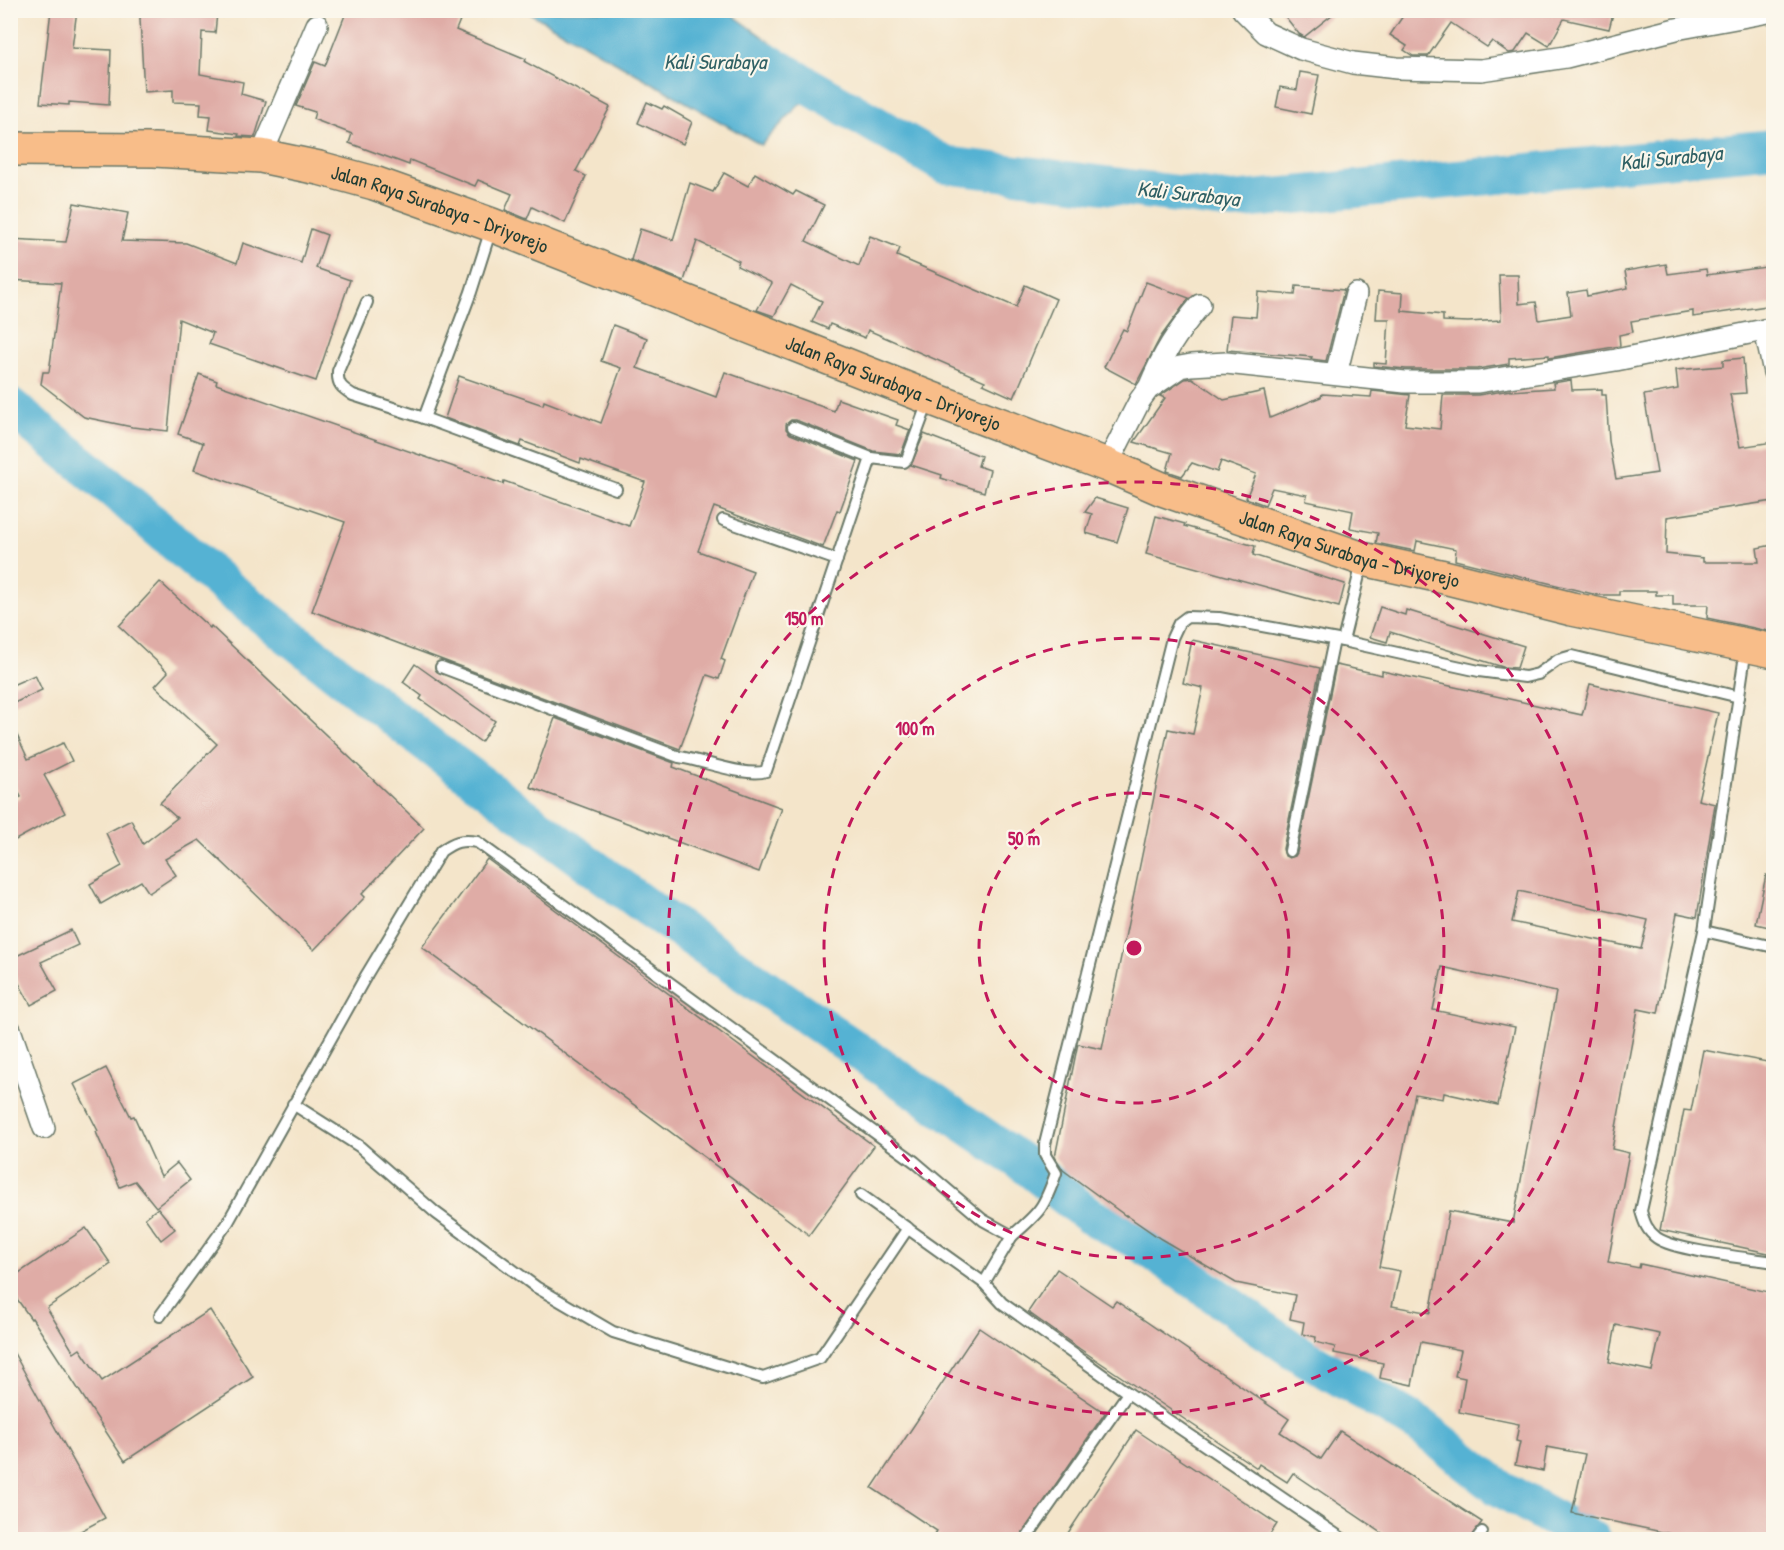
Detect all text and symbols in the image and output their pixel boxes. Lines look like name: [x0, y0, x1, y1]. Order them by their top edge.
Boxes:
water label: Kali Surabaya: [664, 47, 769, 76]
water label: Kali Surabaya: [1618, 137, 1726, 177]
street label: Jalan Raya Surabaya - Driyorejo: [328, 158, 553, 259]
water label: Kali Surabaya: [1135, 174, 1243, 214]
street label: Jalan Raya Surabaya - Driyorejo: [782, 328, 1005, 437]
street label: Jalan Raya Surabaya - Driyorejo: [1236, 503, 1463, 593]
text: 150 m: [785, 606, 823, 631]
text: 100 m: [895, 716, 935, 741]
text: 50 m: [1008, 826, 1040, 851]
centre of rings: [1124, 938, 1144, 958]

